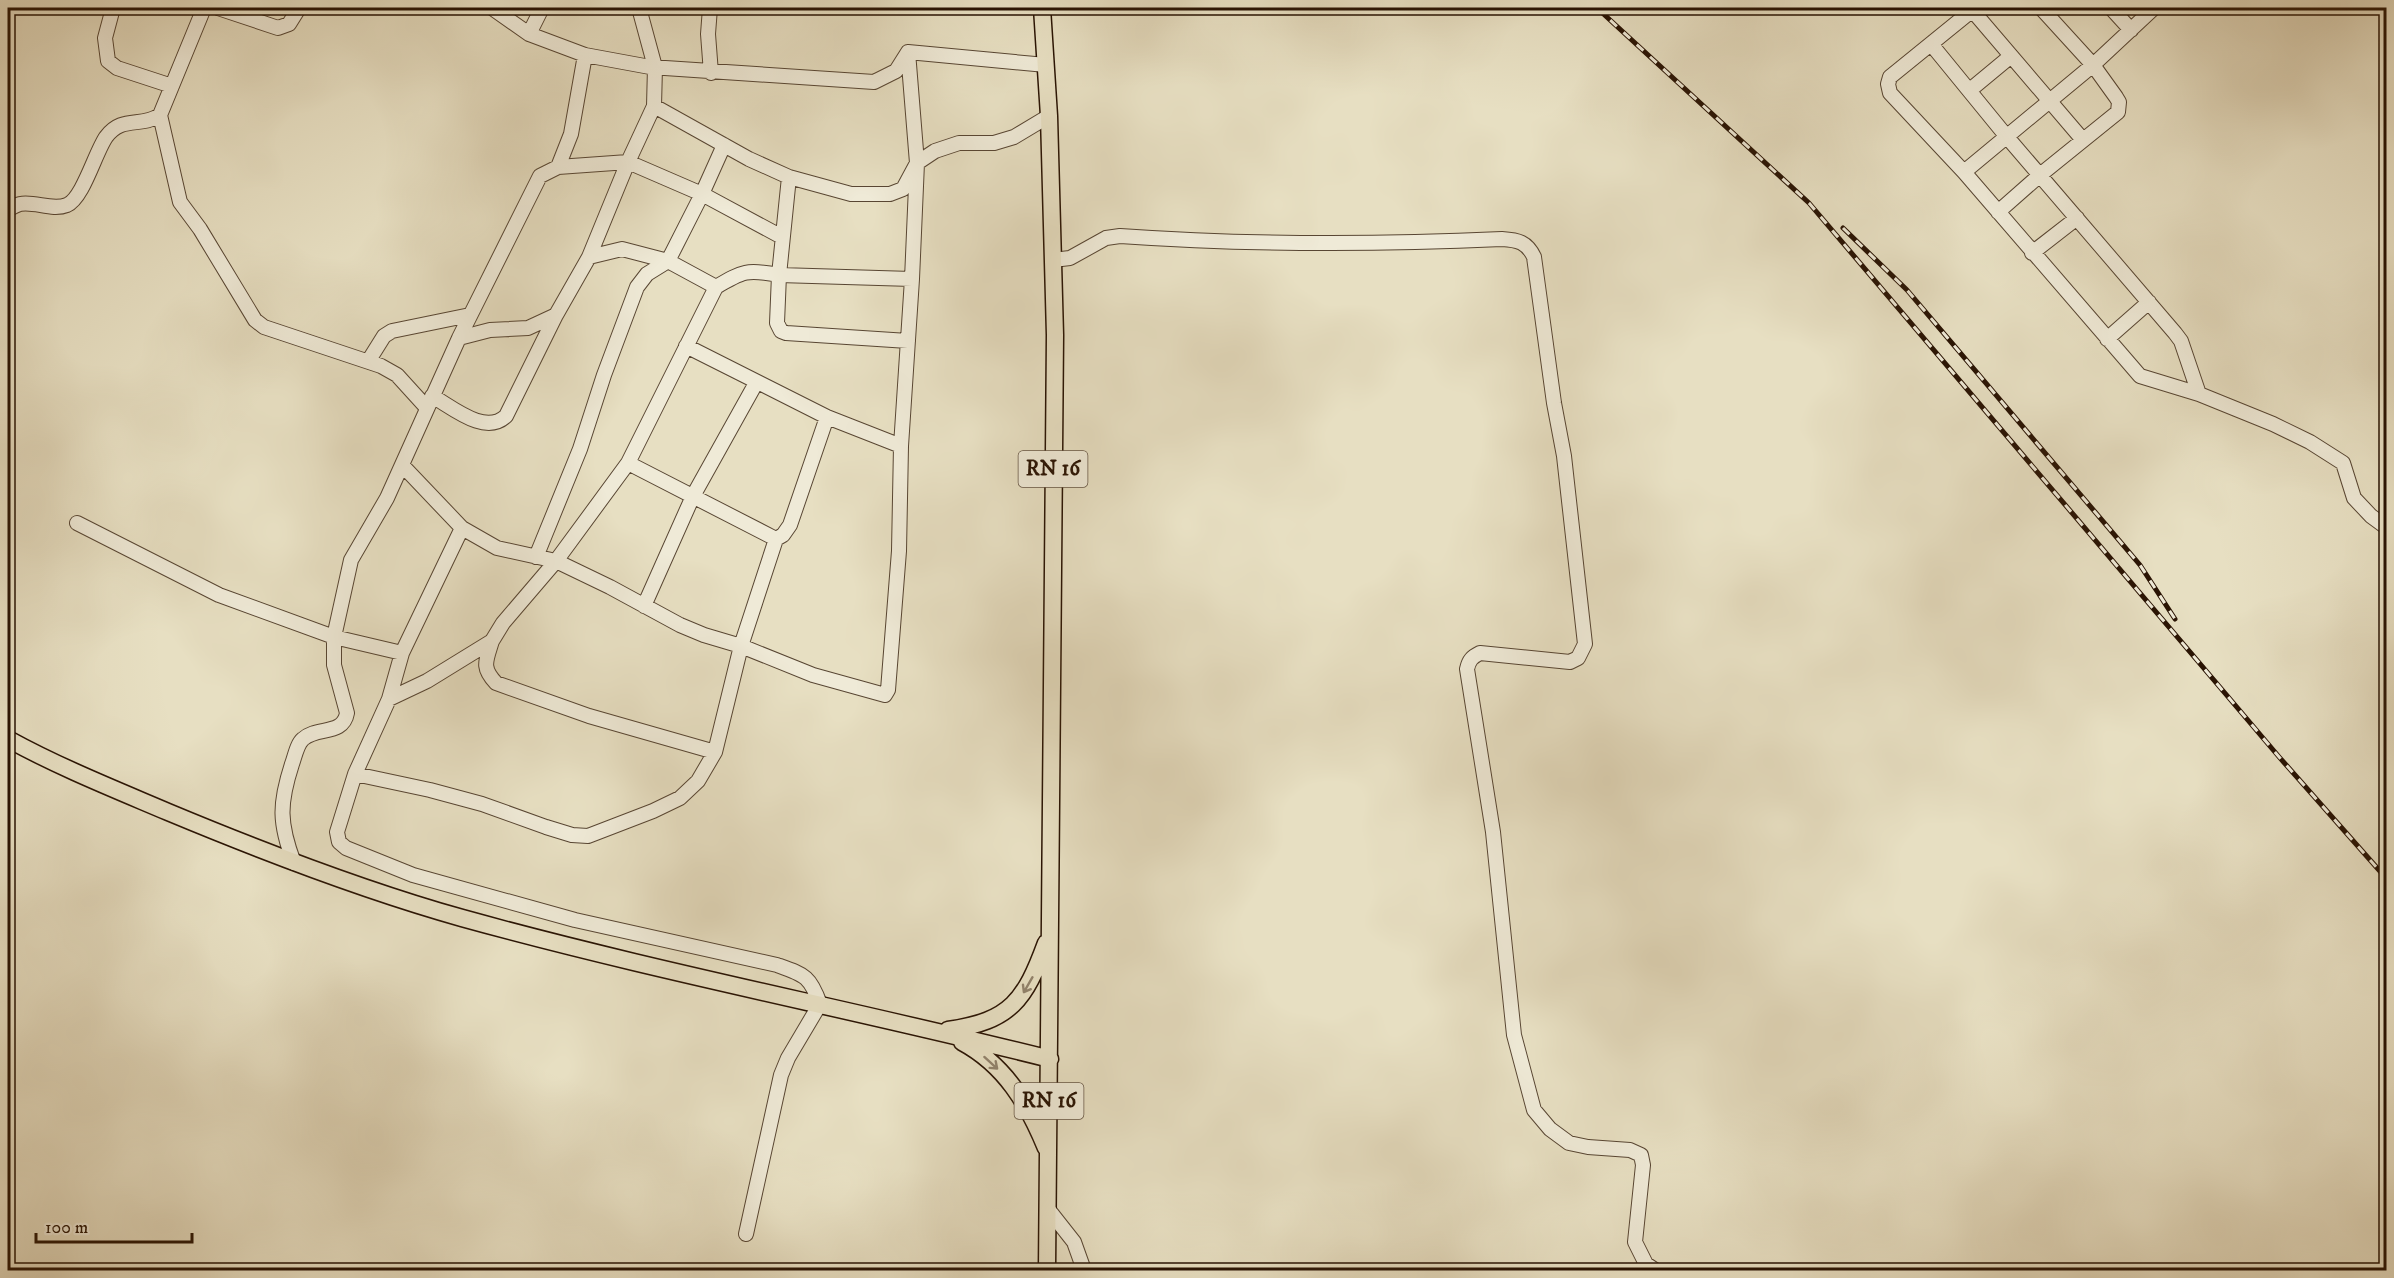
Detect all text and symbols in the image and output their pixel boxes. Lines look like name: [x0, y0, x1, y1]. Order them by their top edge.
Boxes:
road number: RN 16: [1018, 451, 1088, 487]
one-way arrow: [1022, 976, 1034, 993]
one-way arrow: [984, 1056, 999, 1070]
road number: RN 16: [1014, 1083, 1084, 1119]
scale bar: [36, 1206, 192, 1244]
text: 100 m: [45, 1217, 88, 1239]

